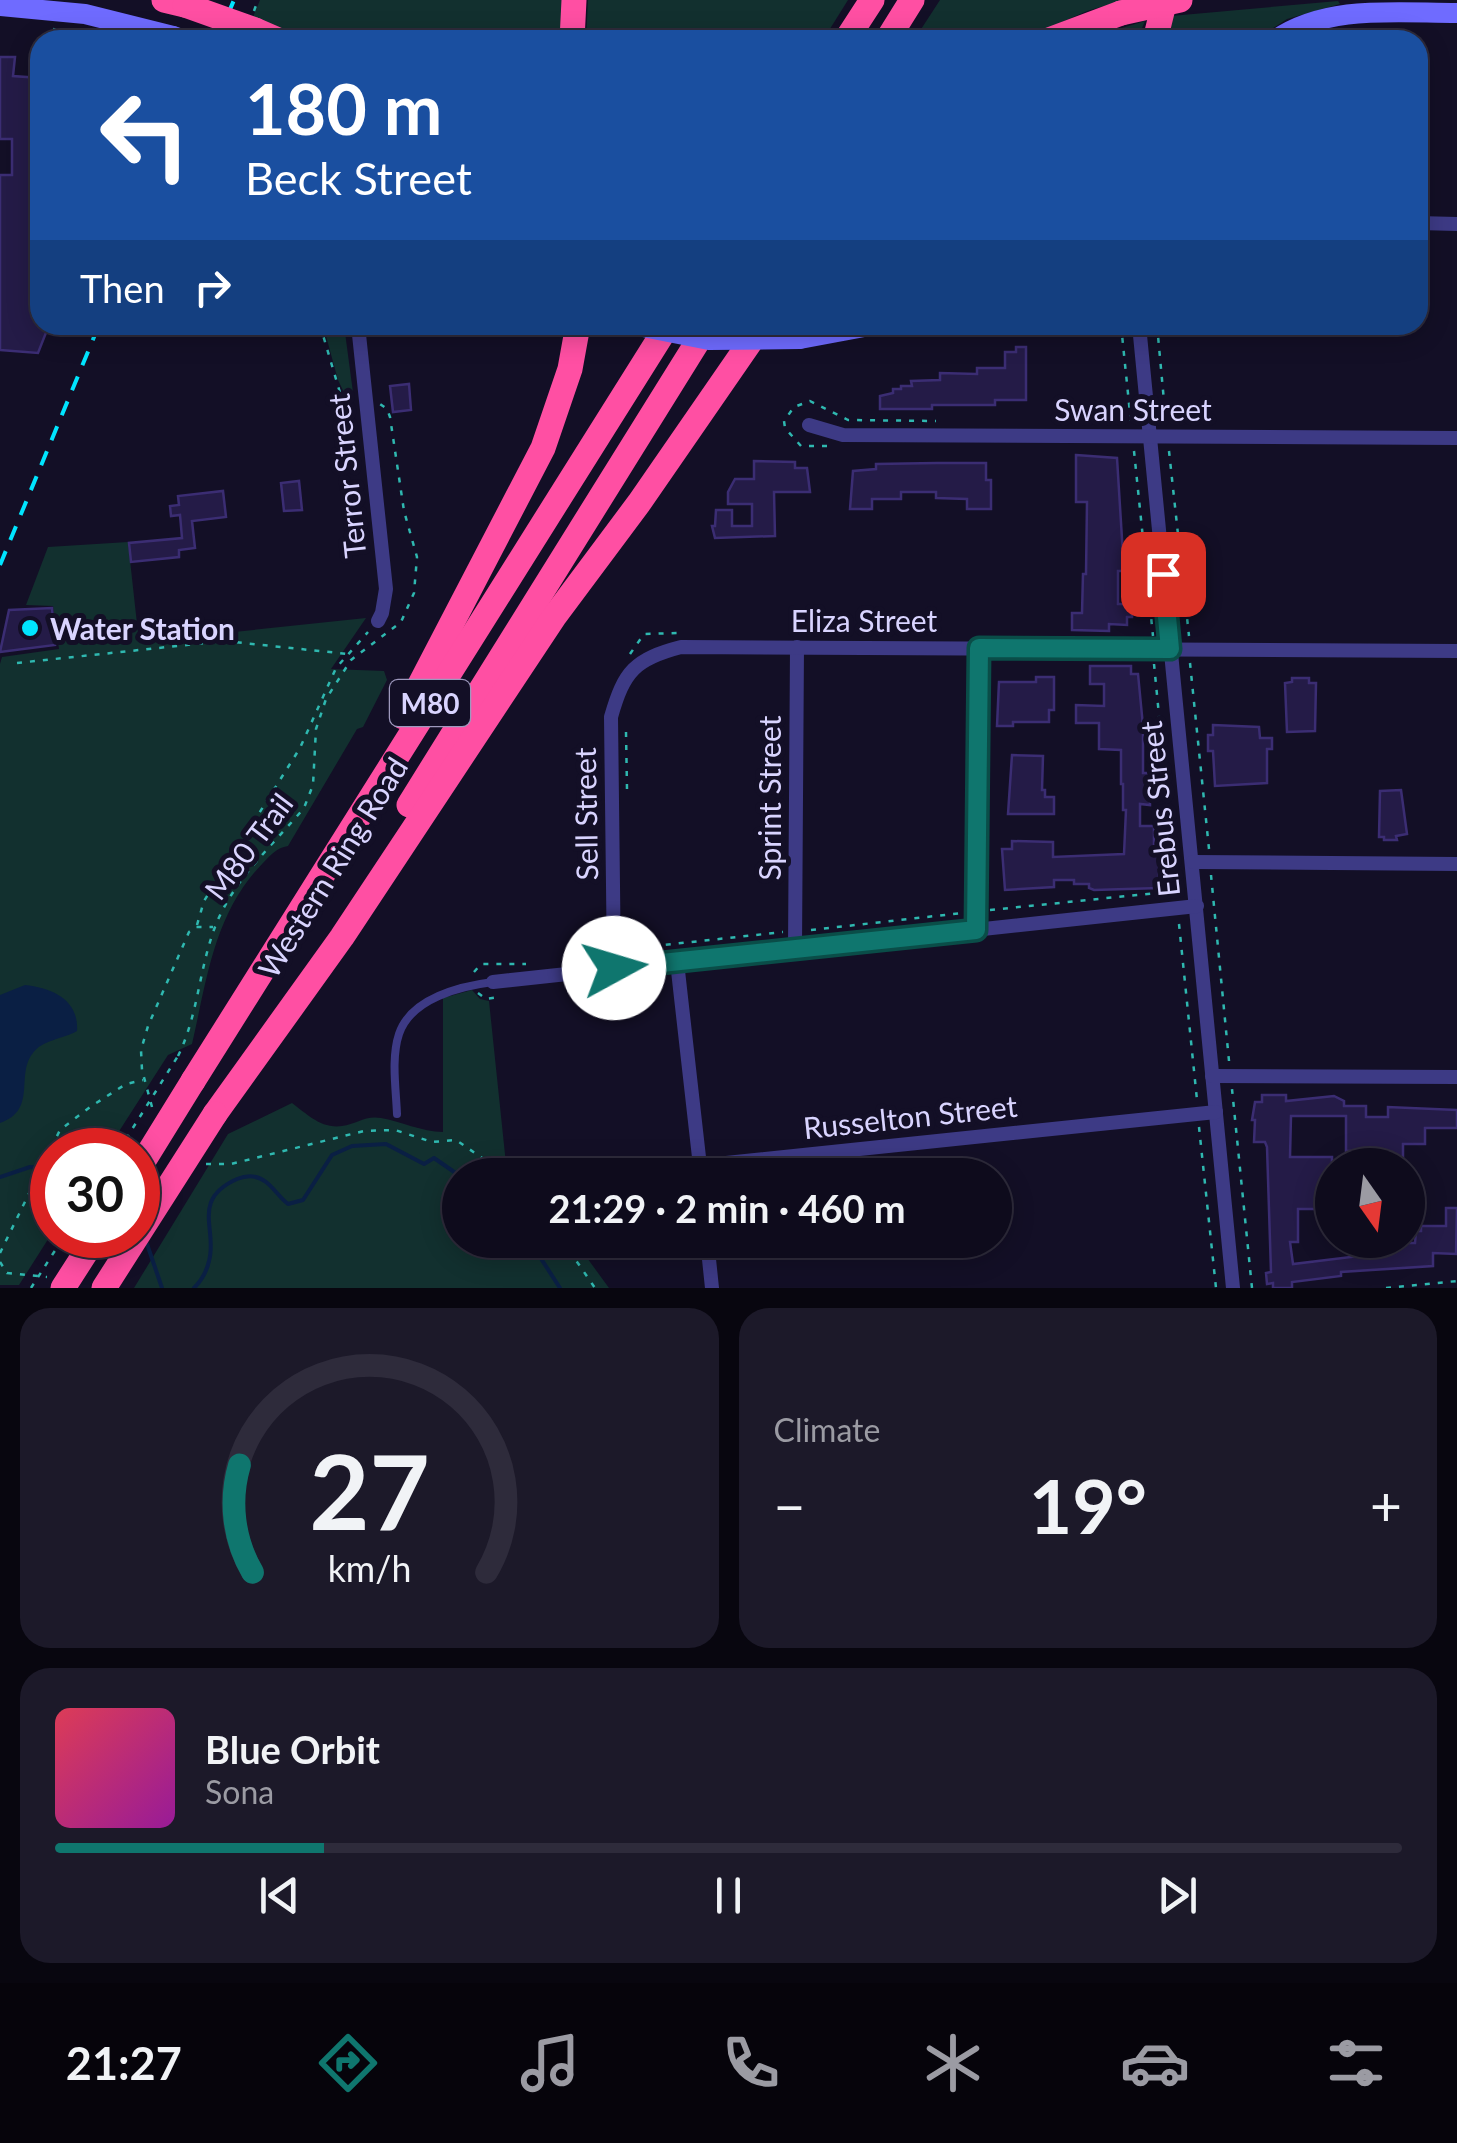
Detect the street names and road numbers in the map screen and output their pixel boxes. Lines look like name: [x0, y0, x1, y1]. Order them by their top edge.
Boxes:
street label: Swan Street: [1054, 391, 1212, 427]
street label: Terror Street: [319, 392, 373, 560]
street label: Eliza Street: [791, 602, 938, 638]
road number: M80: [390, 680, 470, 726]
street label: Sprint Street: [751, 715, 787, 880]
street label: Erebus Street: [1132, 719, 1186, 899]
street label: Sell Street: [566, 747, 604, 881]
street label: Western Ring Road: [250, 750, 414, 984]
street label: M80 Trail: [196, 786, 300, 906]
street label: Russelton Street: [801, 1087, 1019, 1145]

